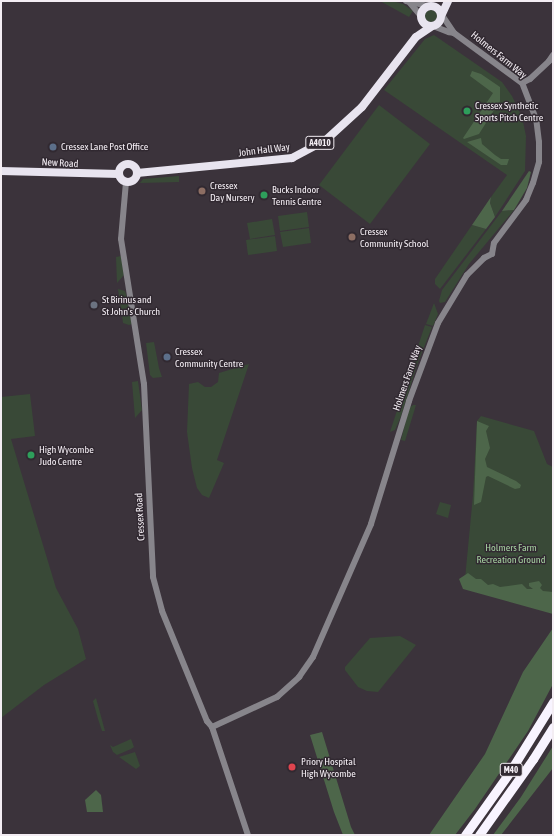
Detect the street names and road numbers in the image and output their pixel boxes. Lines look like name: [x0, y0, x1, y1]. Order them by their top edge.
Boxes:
street label: Holmers Farm Way: [469, 29, 529, 81]
road number: A4010: [305, 136, 335, 150]
street label: John Hall Way: [238, 141, 290, 159]
street label: New Road: [41, 156, 79, 170]
street label: Holmers Farm Way: [390, 344, 424, 412]
street label: Cressex Road: [133, 493, 147, 541]
road number: M40: [499, 763, 523, 777]

